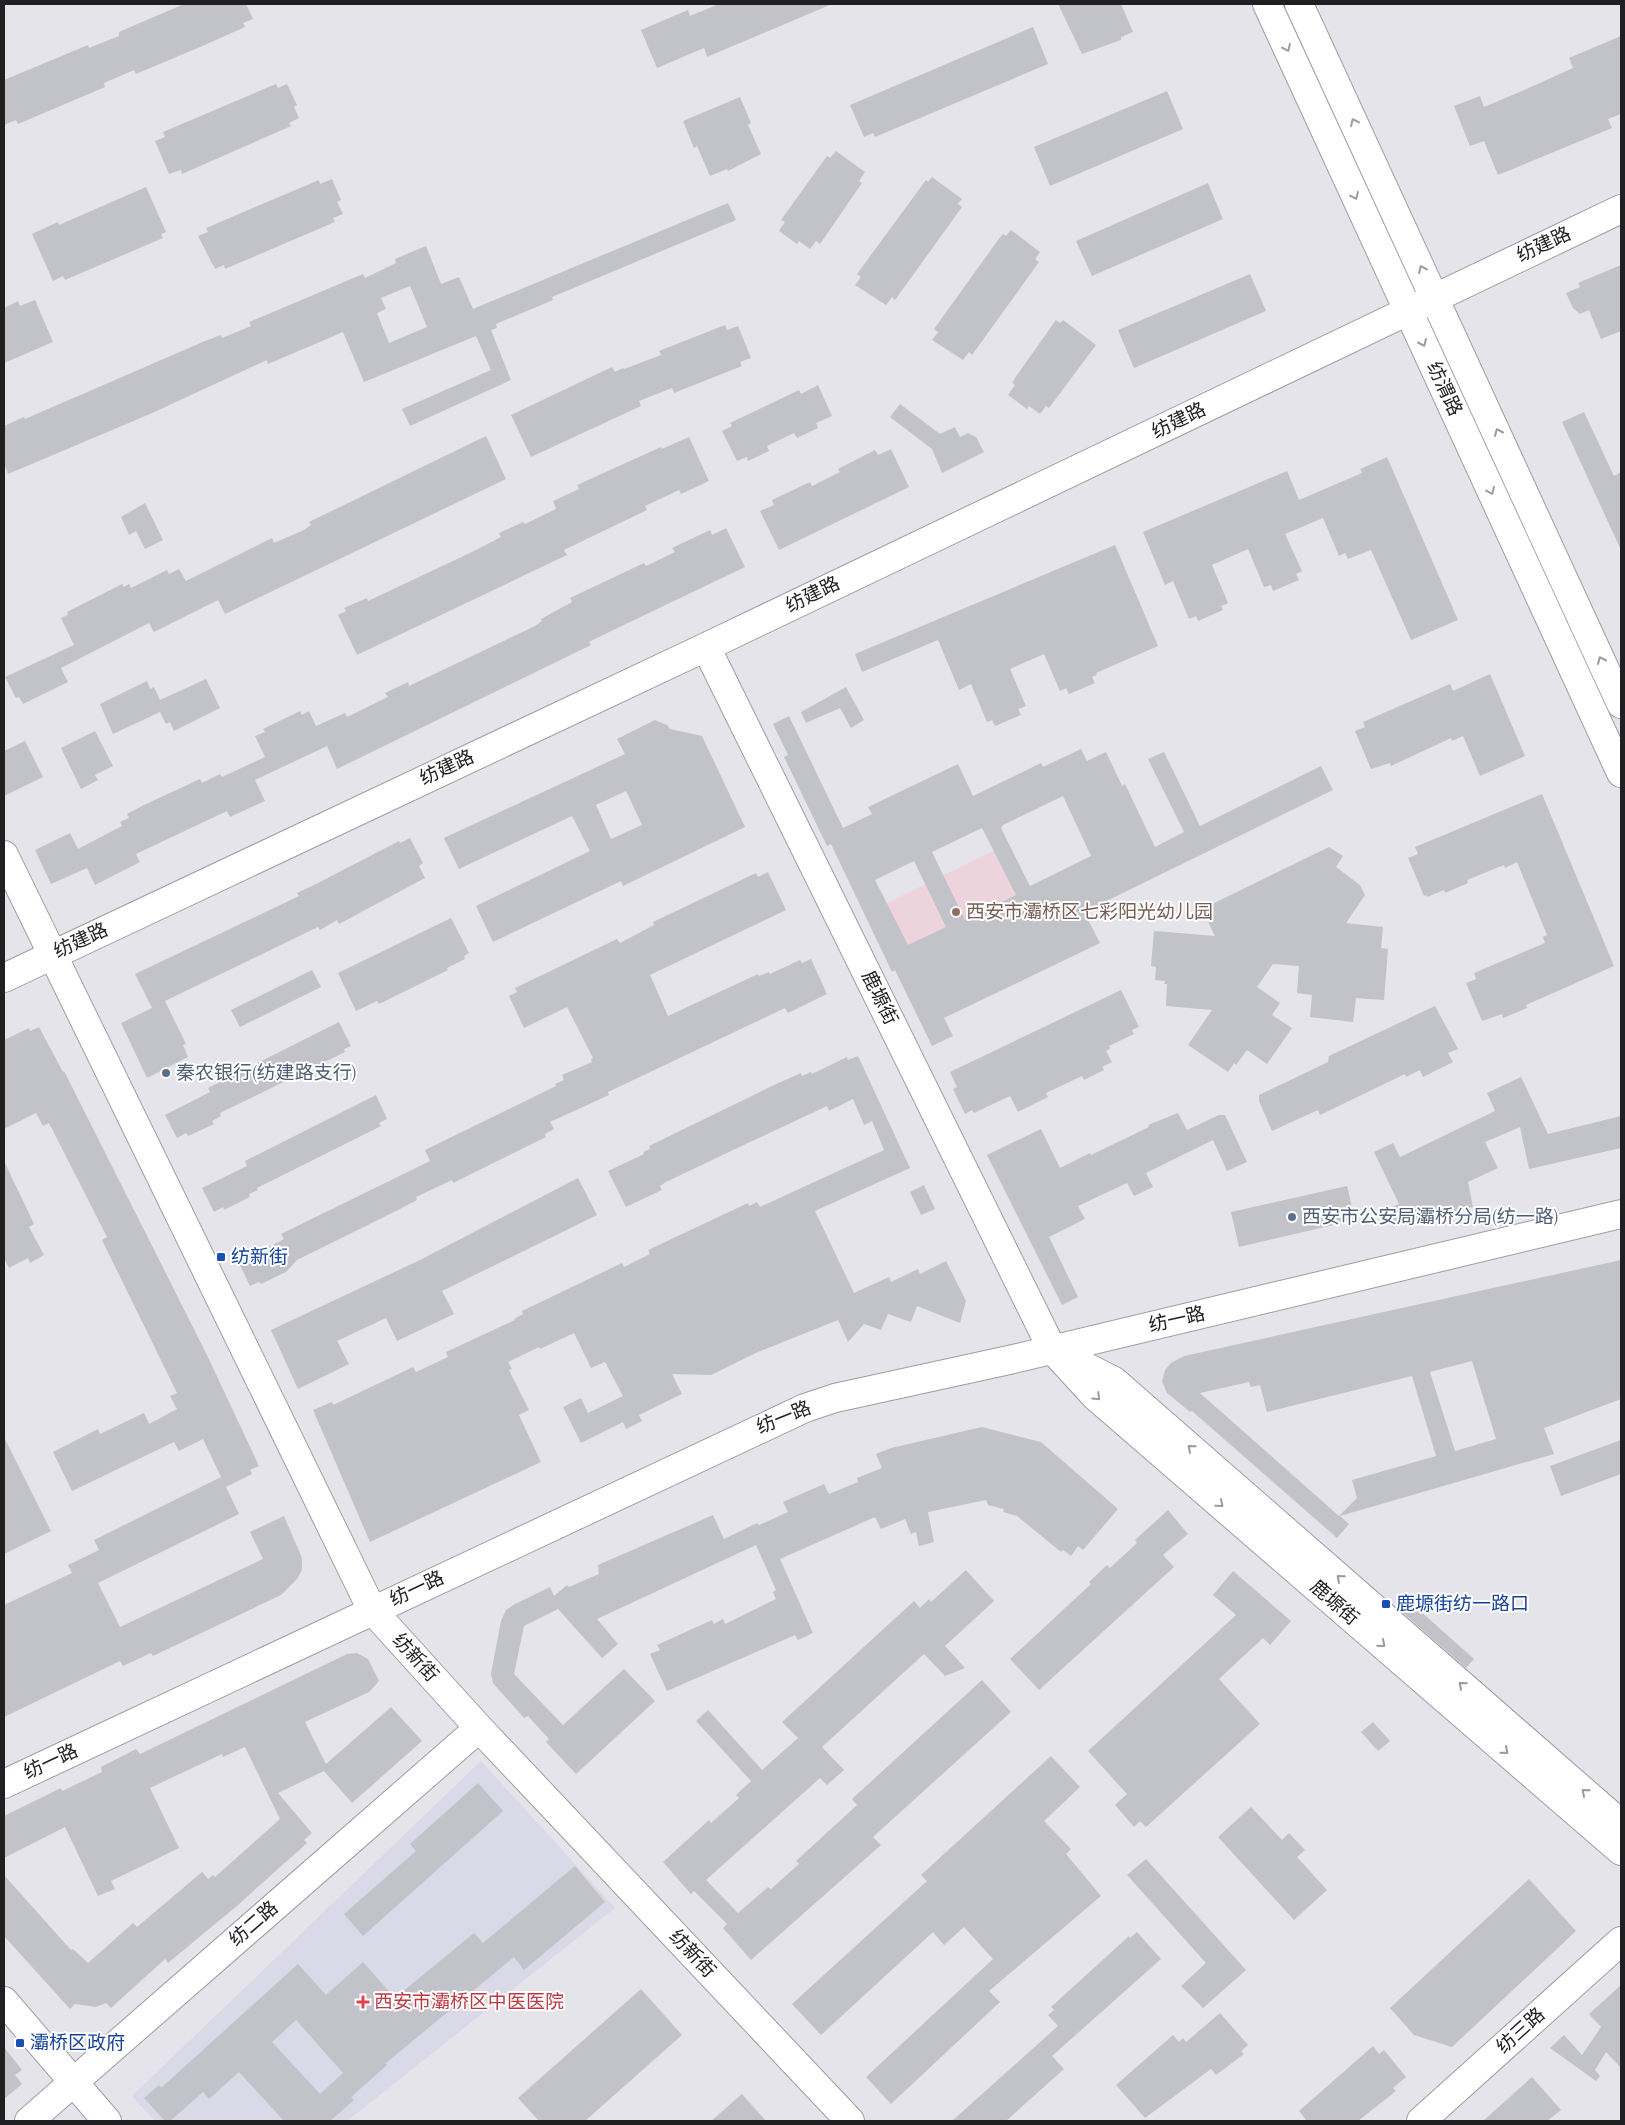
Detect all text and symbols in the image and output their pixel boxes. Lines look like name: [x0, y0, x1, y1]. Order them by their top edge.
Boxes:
one-way arrow: [1281, 43, 1292, 52]
one-way arrow: [1349, 118, 1360, 127]
one-way arrow: [1349, 191, 1360, 200]
street label: 纺建路: [1512, 220, 1576, 270]
one-way arrow: [1418, 265, 1428, 274]
one-way arrow: [1416, 338, 1427, 347]
street label: 纺渭路: [1419, 357, 1469, 421]
street label: 纺建路: [1147, 395, 1211, 447]
one-way arrow: [1493, 428, 1504, 437]
one-way arrow: [1484, 486, 1495, 495]
street label: 纺建路: [781, 569, 845, 621]
one-way arrow: [1597, 656, 1607, 665]
street label: 纺建路: [415, 743, 479, 793]
place label: 西安市灞桥区七彩阳光幼儿园: [966, 898, 1213, 927]
marker: 西安市灞桥区七彩阳光幼儿园: [950, 906, 962, 918]
street label: 纺建路: [49, 916, 113, 966]
street label: 鹿塬街: [853, 966, 905, 1030]
place label: 秦农银行(纺建路支行): [176, 1059, 357, 1088]
marker: 秦农银行(纺建路支行): [160, 1067, 172, 1079]
place label: 西安市公安局灞桥分局(纺一路): [1302, 1203, 1559, 1232]
marker: 西安市公安局灞桥分局(纺一路): [1286, 1211, 1298, 1223]
place label: 纺新街: [231, 1243, 288, 1272]
marker: 纺新街: [215, 1251, 227, 1263]
street label: 纺一路: [1146, 1299, 1208, 1341]
one-way arrow: [1091, 1391, 1100, 1400]
street label: 纺一路: [752, 1394, 816, 1442]
one-way arrow: [1187, 1445, 1196, 1454]
one-way arrow: [1214, 1498, 1223, 1507]
street label: 纺一路: [385, 1564, 449, 1614]
street label: 鹿塬街: [1303, 1573, 1365, 1633]
one-way arrow: [1336, 1575, 1345, 1584]
place label: 鹿塬街纺一路口: [1396, 1590, 1529, 1619]
marker: 鹿塬街纺一路口: [1380, 1598, 1392, 1610]
street label: 纺新街: [385, 1627, 445, 1689]
one-way arrow: [1377, 1639, 1386, 1648]
one-way arrow: [1459, 1682, 1468, 1690]
street label: 纺一路: [19, 1737, 83, 1787]
one-way arrow: [1500, 1745, 1509, 1754]
one-way arrow: [1581, 1788, 1590, 1797]
street label: 纺二路: [223, 1894, 285, 1954]
street label: 纺新街: [662, 1923, 722, 1985]
place label: 西安市灞桥区中医医院: [374, 1988, 564, 2017]
marker: 西安市灞桥区中医医院: [356, 1995, 370, 2009]
street label: 纺三路: [1490, 2001, 1552, 2061]
place label: 灞桥区政府: [30, 2029, 125, 2058]
marker: 灞桥区政府: [14, 2037, 26, 2049]

